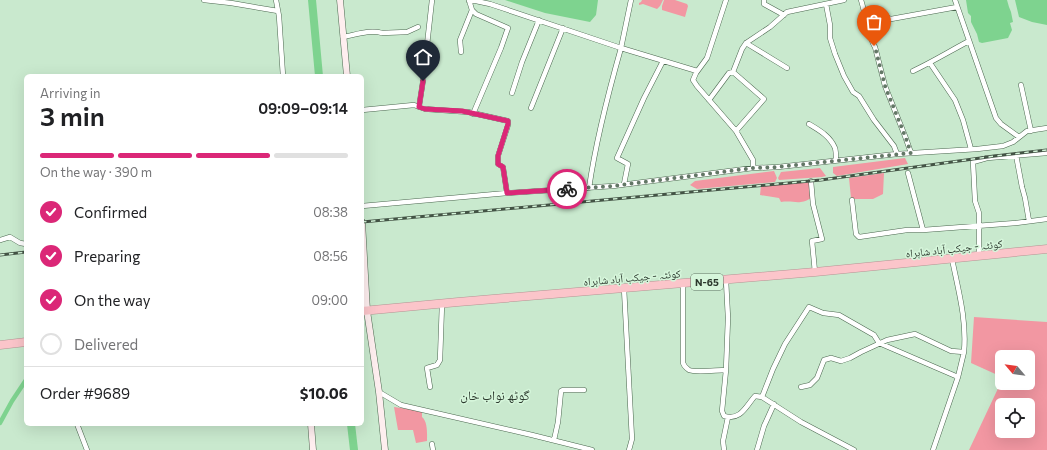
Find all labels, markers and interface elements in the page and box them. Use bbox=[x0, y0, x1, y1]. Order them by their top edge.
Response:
pin bbox=[857, 5, 891, 46]
icon: bag bbox=[863, 11, 885, 33]
pin bbox=[406, 40, 440, 81]
icon: home bbox=[412, 46, 434, 68]
text: Arriving in bbox=[40, 85, 100, 101]
text: 09:09–09:14 bbox=[258, 99, 348, 117]
text: 3 min bbox=[40, 100, 105, 131]
text: On the way · 390 m bbox=[40, 164, 152, 180]
courier bbox=[547, 169, 587, 209]
icon: bike bbox=[556, 178, 578, 200]
icon: check bbox=[40, 201, 62, 223]
text: Confirmed bbox=[74, 203, 147, 221]
text: 08:38 bbox=[313, 204, 348, 220]
street label: کوئٹہ - جیکب آباد شاہراہ bbox=[905, 236, 1004, 261]
icon: check bbox=[40, 245, 62, 267]
text: Preparing bbox=[74, 247, 140, 265]
text: 08:56 bbox=[313, 248, 348, 264]
street label: کوئٹہ - جیکب آباد شاہراہ bbox=[583, 266, 682, 289]
road number: N-65 bbox=[691, 274, 723, 290]
icon: check bbox=[40, 289, 62, 311]
text: On the way bbox=[74, 291, 151, 309]
text: 09:00 bbox=[312, 292, 348, 308]
text: Delivered bbox=[74, 335, 138, 353]
north arrow bbox=[995, 350, 1035, 390]
map controls bbox=[995, 350, 1035, 438]
text: Order #9689 bbox=[40, 384, 130, 402]
text: $10.06 bbox=[300, 384, 348, 402]
district label: گوٹھ نواب خان bbox=[460, 387, 530, 404]
button: locate bbox=[995, 398, 1035, 438]

